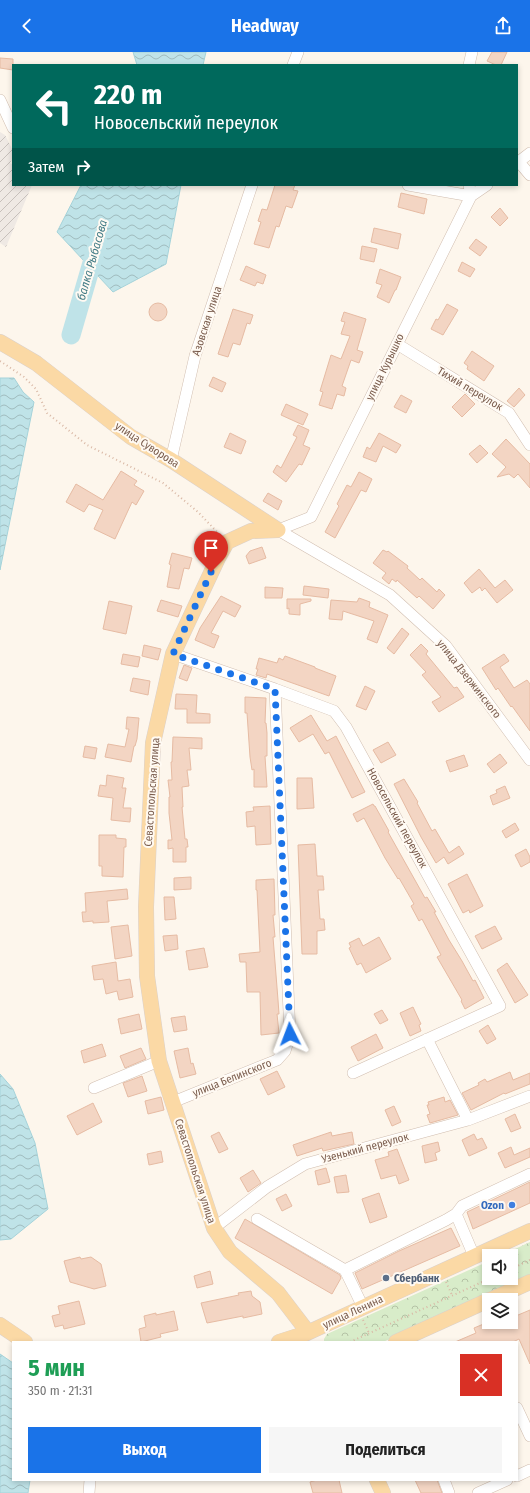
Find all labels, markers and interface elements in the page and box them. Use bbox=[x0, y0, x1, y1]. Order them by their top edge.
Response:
icon: back bbox=[16, 15, 38, 37]
text: Headway bbox=[231, 15, 299, 37]
icon: share bbox=[492, 15, 514, 37]
text: 220 m bbox=[94, 78, 162, 111]
icon: left bbox=[28, 80, 80, 132]
text: Новосельский переулок bbox=[94, 112, 278, 134]
icon: right bbox=[72, 156, 94, 178]
text: Затем bbox=[28, 158, 64, 176]
water label: балка Рыбасова bbox=[74, 218, 110, 302]
street label: Азовская улица bbox=[190, 284, 224, 358]
street label: улица Курышко bbox=[363, 331, 407, 403]
street label: Тихий переулок bbox=[435, 364, 506, 414]
street label: улица Суворова bbox=[113, 419, 181, 471]
pin bbox=[194, 531, 228, 572]
icon: arrive bbox=[200, 537, 222, 559]
street label: улица Дзержинского bbox=[434, 637, 504, 721]
street label: Севастопольская улица bbox=[142, 737, 162, 847]
street label: Новосельский переулок bbox=[364, 766, 430, 871]
position arrow bbox=[269, 1013, 311, 1055]
street label: улица Белинского bbox=[191, 1056, 274, 1100]
street label: Севастопольская улица bbox=[172, 1117, 218, 1225]
street label: Узенький переулок bbox=[319, 1130, 411, 1166]
place label: Ozon bbox=[481, 1199, 504, 1212]
marker: Ozon bbox=[507, 1200, 517, 1210]
map controls bbox=[482, 1249, 518, 1329]
button: sound bbox=[482, 1249, 518, 1285]
place label: Сбербанк bbox=[394, 1272, 440, 1285]
marker: Сбербанк bbox=[381, 1273, 391, 1283]
street label: улица Ленина bbox=[321, 1292, 385, 1332]
button: layers bbox=[482, 1293, 518, 1329]
text: 5 мин bbox=[28, 1354, 85, 1382]
button: close bbox=[460, 1354, 502, 1396]
text: 350 m · 21:31 bbox=[28, 1383, 93, 1398]
button: Выход bbox=[28, 1427, 261, 1473]
button: Поделиться bbox=[269, 1427, 502, 1473]

